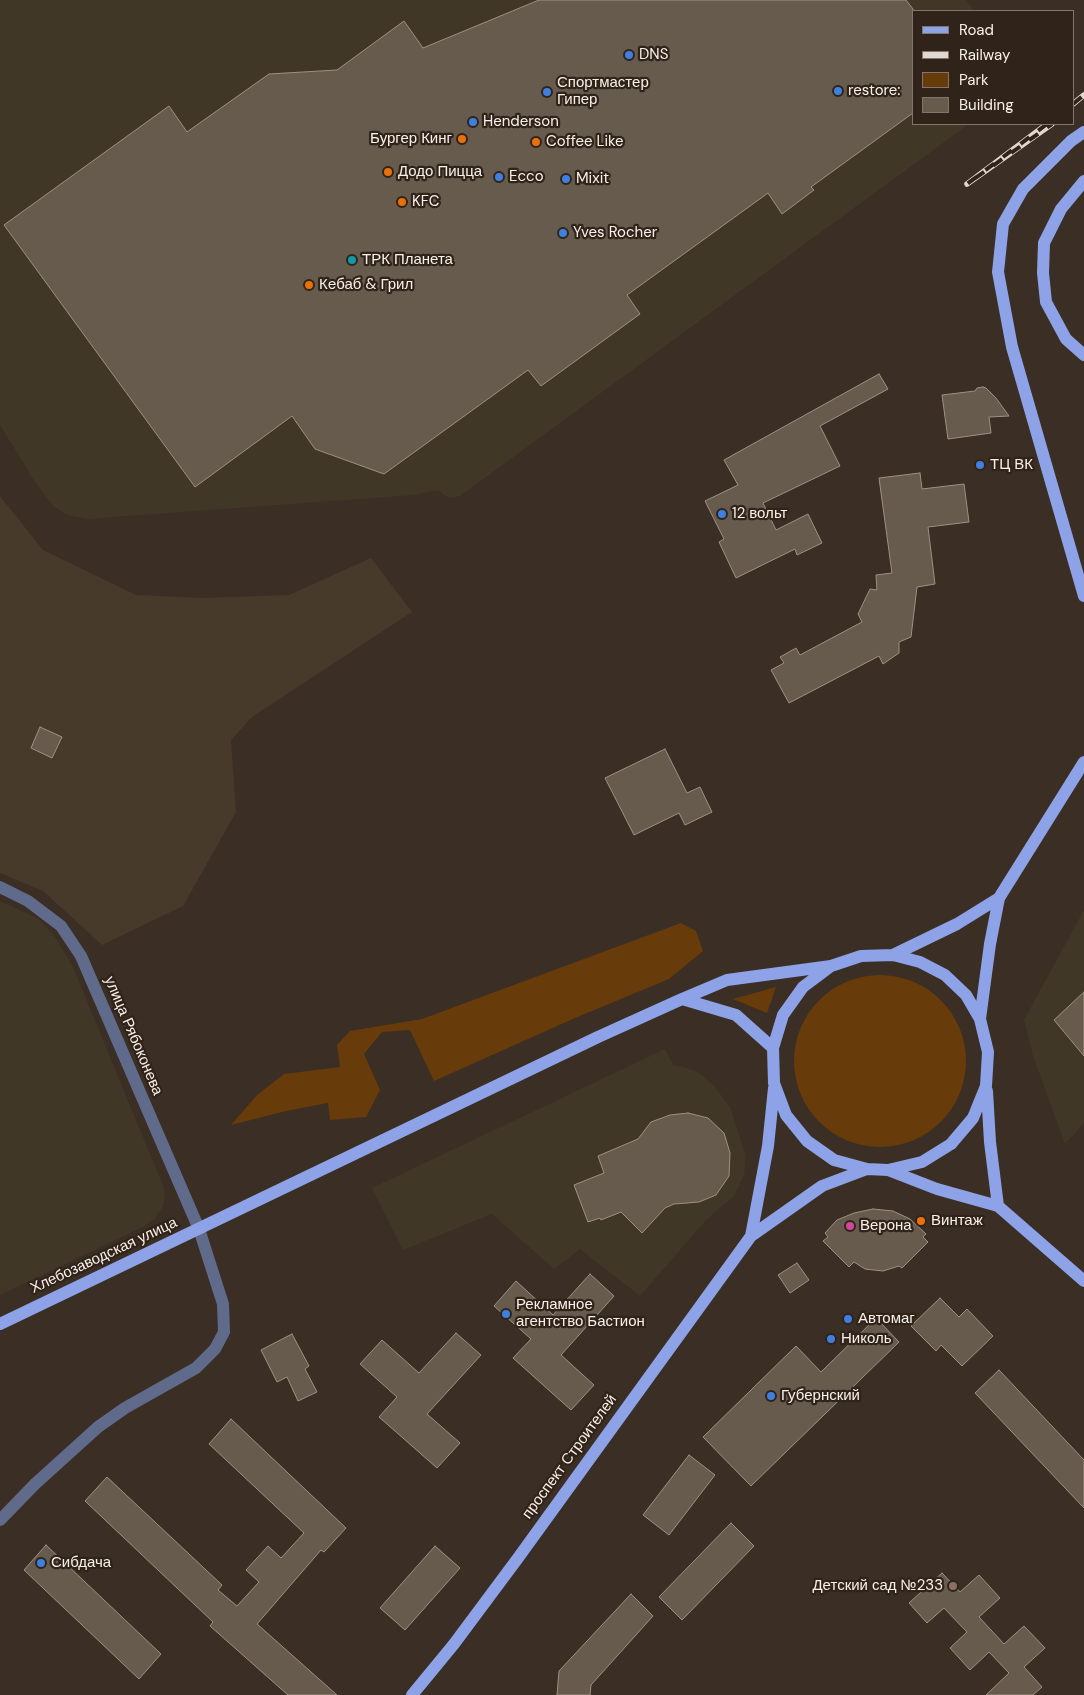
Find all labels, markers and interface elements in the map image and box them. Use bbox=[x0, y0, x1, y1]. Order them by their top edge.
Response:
legend bbox=[912, 10, 1074, 125]
text: Road bbox=[959, 20, 994, 40]
text: Railway bbox=[959, 45, 1010, 65]
place label: DNS bbox=[639, 46, 668, 64]
marker: DNS bbox=[623, 49, 635, 61]
text: Park bbox=[959, 70, 989, 90]
place label: Спортмастер Гипер bbox=[557, 74, 649, 109]
place label: restore: bbox=[848, 82, 900, 100]
marker: restore: bbox=[832, 85, 844, 97]
marker: Спортмастер Гипер bbox=[541, 86, 553, 98]
text: Building bbox=[959, 95, 1014, 115]
place label: Henderson bbox=[483, 113, 559, 131]
marker: Henderson bbox=[467, 116, 479, 128]
place label: Бургер Кинг bbox=[370, 130, 452, 148]
marker: Бургер Кинг bbox=[456, 133, 468, 145]
place label: Coffee Like bbox=[546, 133, 624, 151]
marker: Coffee Like bbox=[530, 136, 542, 148]
place label: Додо Пицца bbox=[398, 163, 482, 181]
marker: Додо Пицца bbox=[382, 166, 394, 178]
place label: Ecco bbox=[509, 168, 544, 186]
place label: Mixit bbox=[576, 170, 609, 188]
marker: Ecco bbox=[493, 171, 505, 183]
marker: Mixit bbox=[560, 173, 572, 185]
place label: KFC bbox=[412, 193, 440, 211]
marker: KFC bbox=[396, 196, 408, 208]
place label: Yves Rocher bbox=[573, 224, 657, 242]
marker: Yves Rocher bbox=[557, 227, 569, 239]
place label: ТРК Планета bbox=[362, 251, 453, 269]
marker: ТРК Планета bbox=[346, 254, 358, 266]
place label: Кeбаб & Грил bbox=[319, 276, 413, 294]
marker: Кeбаб & Грил bbox=[303, 279, 315, 291]
place label: ТЦ ВК bbox=[990, 456, 1033, 474]
marker: ТЦ ВК bbox=[974, 459, 986, 471]
place label: 12 вольт bbox=[732, 505, 787, 523]
marker: 12 вольт bbox=[716, 508, 728, 520]
street label: улица Рябоконева bbox=[100, 974, 166, 1098]
place label: Винтаж bbox=[931, 1212, 983, 1230]
street label: Хлебозаводская улица bbox=[28, 1214, 180, 1298]
marker: Винтаж bbox=[915, 1215, 927, 1227]
place label: Верона bbox=[860, 1217, 912, 1235]
marker: Верона bbox=[844, 1220, 856, 1232]
place label: Рекламное агентство Бастион bbox=[516, 1296, 645, 1331]
marker: Рекламное агентство Бастион bbox=[500, 1308, 512, 1320]
place label: Автомаг bbox=[858, 1310, 915, 1328]
marker: Автомаг bbox=[842, 1313, 854, 1325]
place label: Николь bbox=[841, 1330, 892, 1348]
marker: Николь bbox=[825, 1333, 837, 1345]
place label: Губернский bbox=[781, 1387, 860, 1405]
marker: Губернский bbox=[765, 1390, 777, 1402]
street label: проспект Строителей bbox=[519, 1391, 621, 1523]
place label: Сибдача bbox=[51, 1554, 111, 1572]
marker: Сибдача bbox=[35, 1557, 47, 1569]
place label: Детский сад №233 bbox=[812, 1577, 943, 1595]
marker: Детский сад №233 bbox=[947, 1580, 959, 1592]

